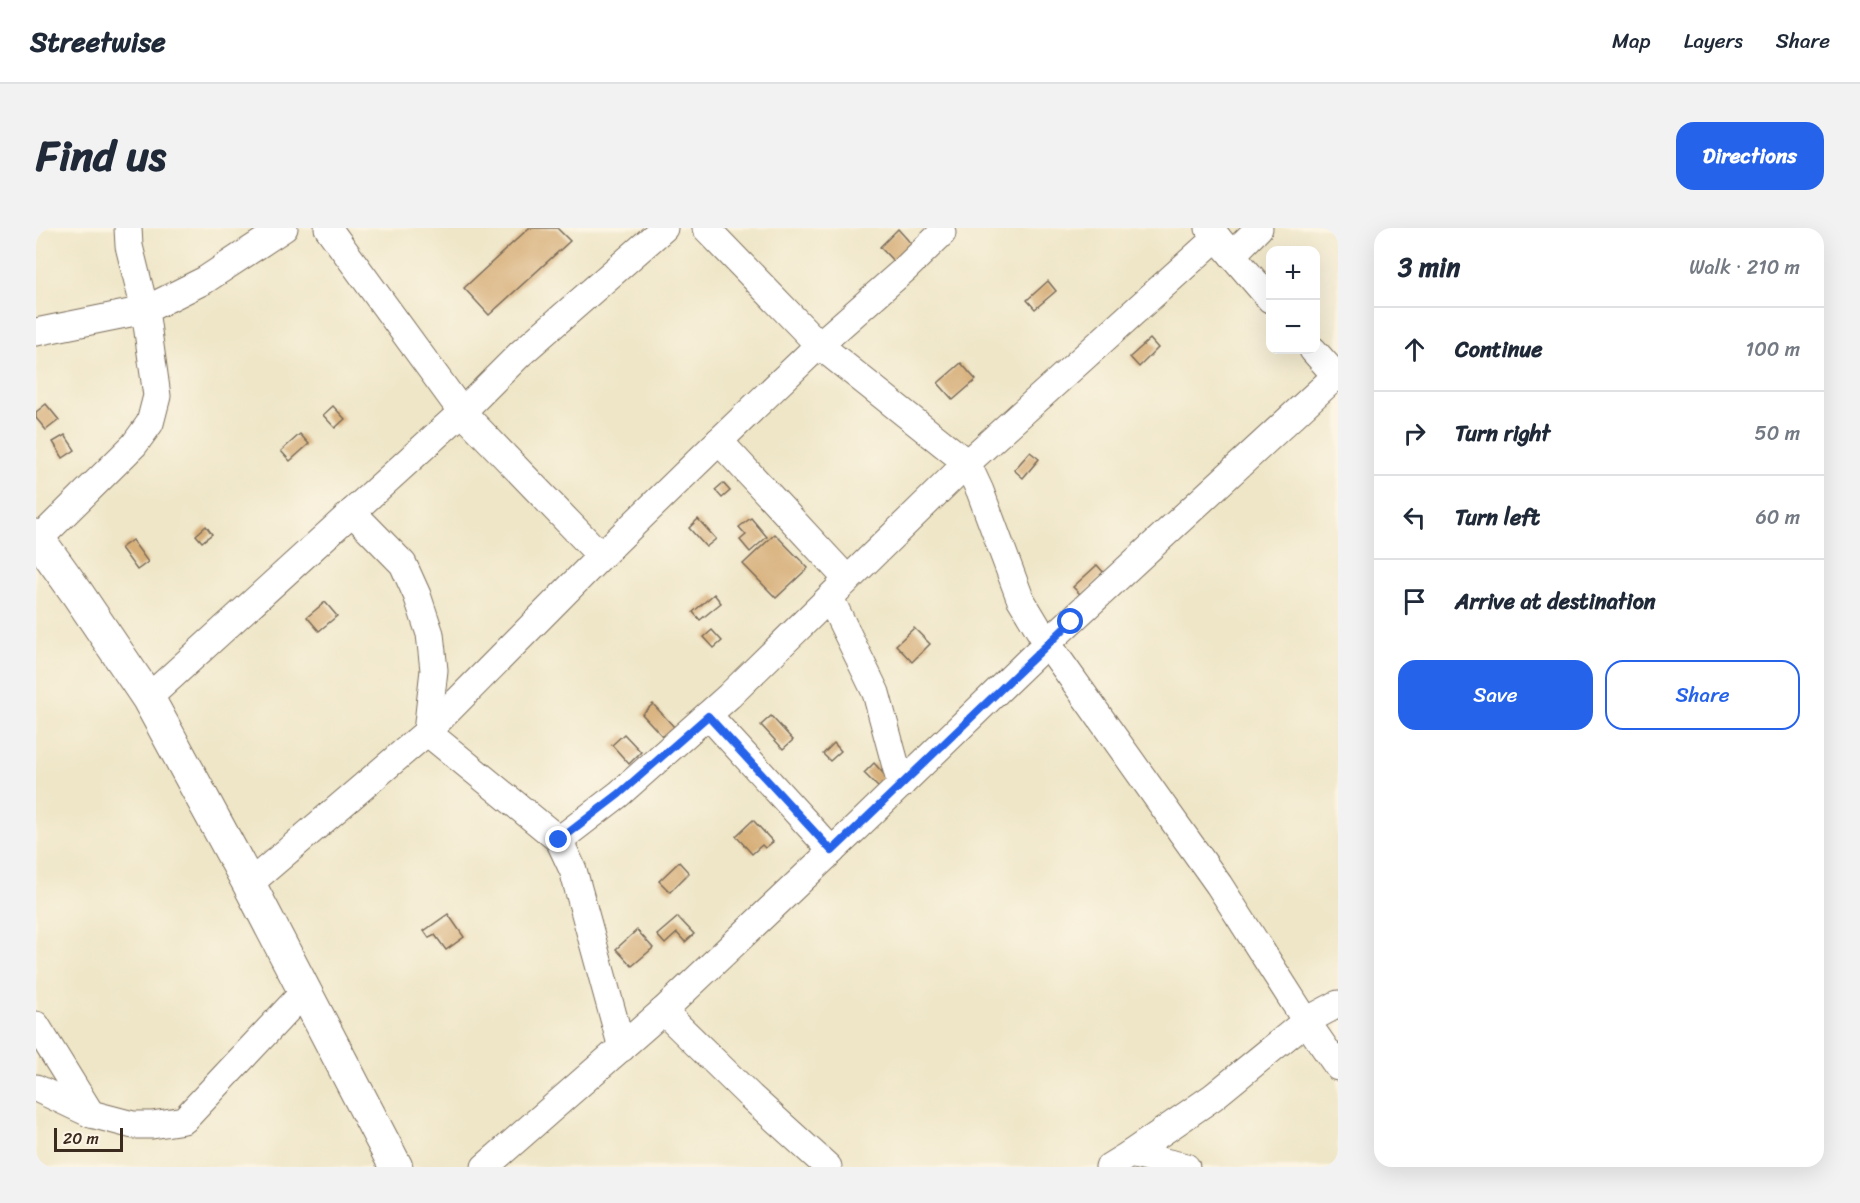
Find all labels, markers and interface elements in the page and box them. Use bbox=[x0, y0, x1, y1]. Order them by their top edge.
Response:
text: Streetwise bbox=[30, 17, 166, 66]
text: Map bbox=[1612, 22, 1651, 60]
text: Layers bbox=[1684, 22, 1743, 60]
text: Share bbox=[1776, 22, 1830, 60]
text: Find us bbox=[36, 119, 166, 193]
button: Directions bbox=[1676, 122, 1824, 190]
text: 3 min bbox=[1398, 244, 1460, 290]
map controls bbox=[1266, 246, 1320, 354]
button: + bbox=[1266, 246, 1320, 300]
text: Walk · 210 m bbox=[1689, 250, 1800, 285]
button: − bbox=[1266, 300, 1320, 354]
text: Continue bbox=[1455, 330, 1543, 369]
text: 100 m bbox=[1746, 332, 1800, 367]
icon: ahead bbox=[1398, 333, 1431, 366]
text: Turn right bbox=[1455, 414, 1550, 453]
text: 50 m bbox=[1755, 416, 1800, 451]
icon: right bbox=[1398, 417, 1431, 450]
text: Turn left bbox=[1455, 498, 1540, 537]
text: 60 m bbox=[1755, 500, 1800, 535]
icon: left bbox=[1398, 501, 1431, 534]
text: Arrive at destination bbox=[1455, 582, 1656, 621]
icon: arrive bbox=[1398, 585, 1431, 618]
route start bbox=[1057, 608, 1083, 634]
button: Save bbox=[1398, 660, 1593, 730]
button: Share bbox=[1605, 660, 1800, 730]
route end bbox=[545, 826, 571, 852]
text: 20 m bbox=[63, 1124, 99, 1153]
scale bar bbox=[54, 1125, 123, 1152]

